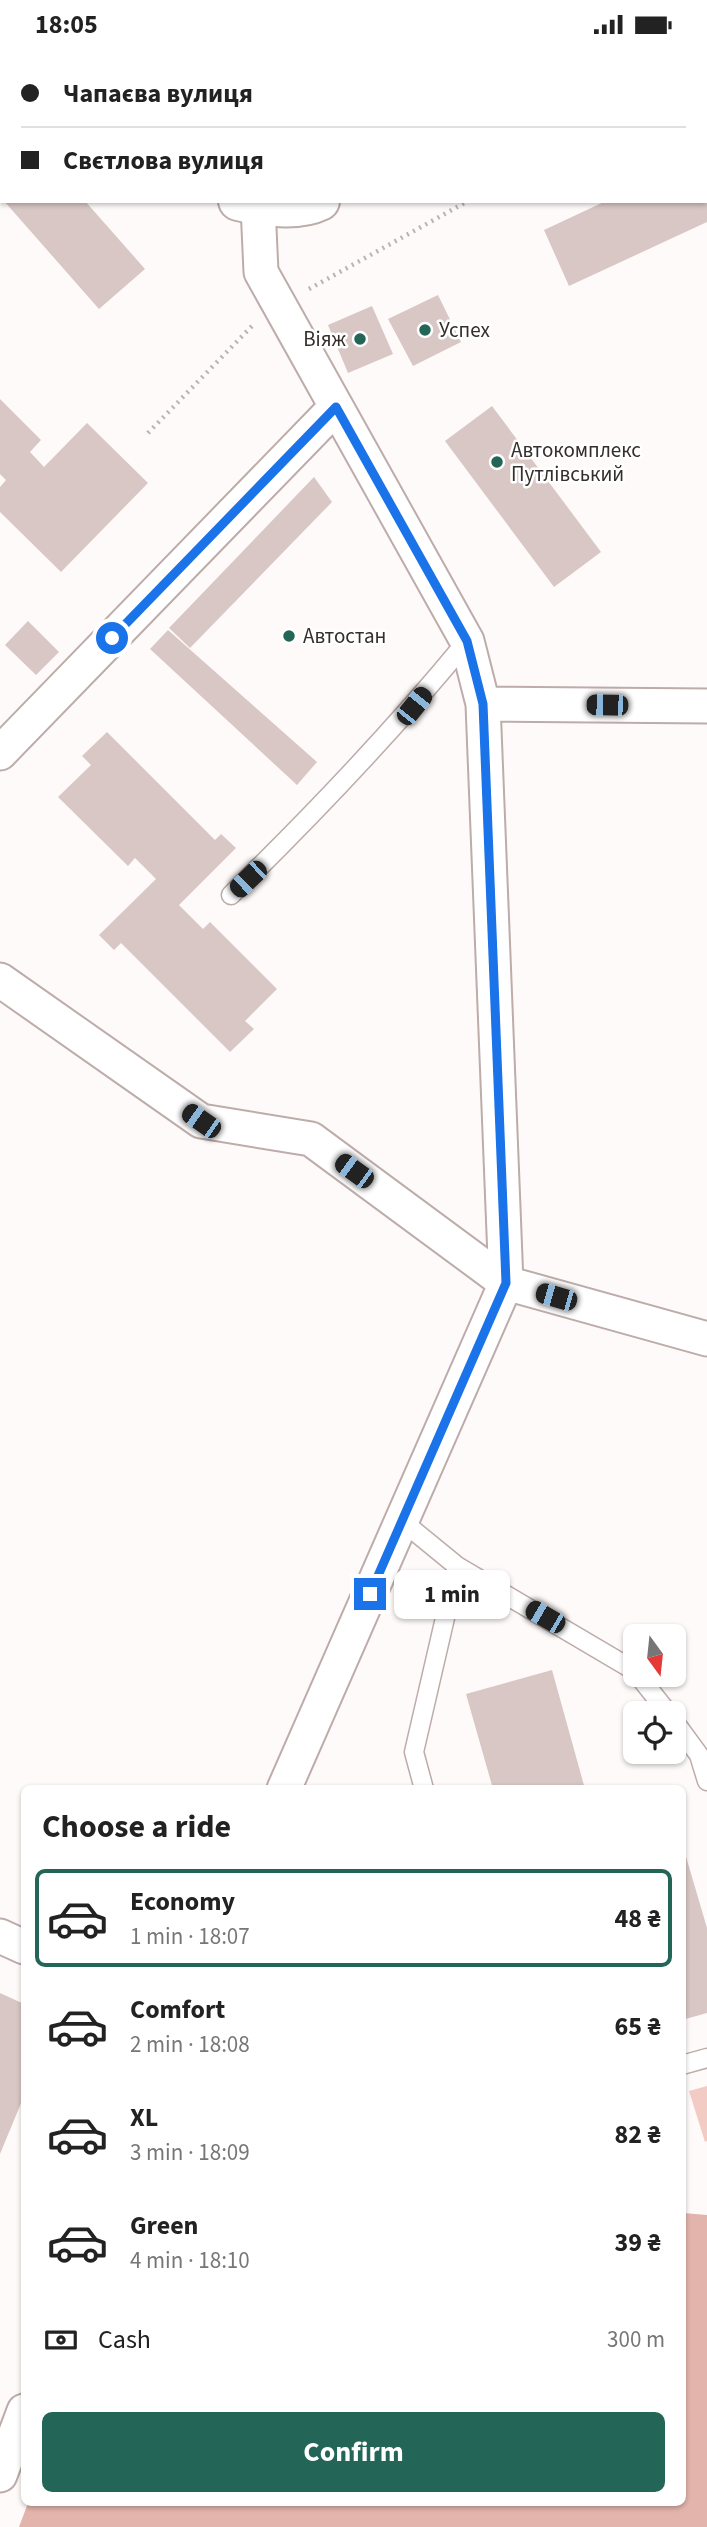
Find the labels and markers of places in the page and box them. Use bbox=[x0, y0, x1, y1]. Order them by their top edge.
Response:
place label: Успех bbox=[439, 315, 490, 345]
marker: Успех bbox=[417, 322, 433, 338]
place label: Віяж bbox=[303, 324, 347, 354]
marker: Віяж bbox=[352, 331, 368, 347]
place label: Автокомплекс Путлівський bbox=[511, 435, 641, 489]
marker: Автокомплекс Путлівський bbox=[489, 454, 505, 470]
place label: Автостан bbox=[303, 621, 386, 651]
marker: Автостан bbox=[281, 628, 297, 644]

